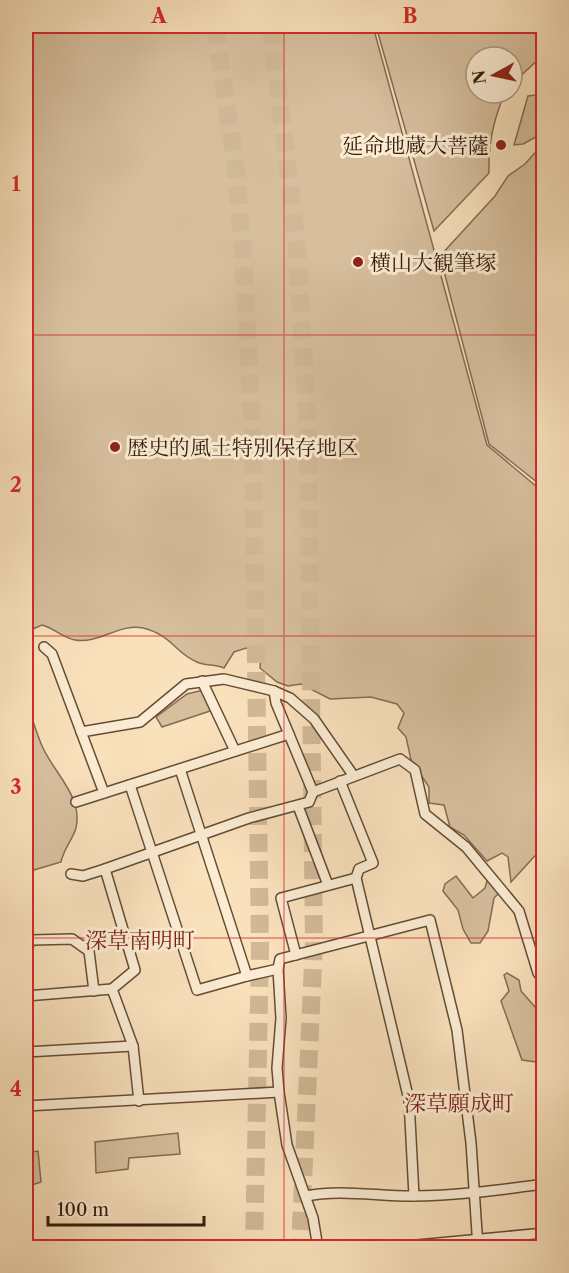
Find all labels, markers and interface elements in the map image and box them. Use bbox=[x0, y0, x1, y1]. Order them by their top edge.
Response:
text: A bbox=[150, 4, 167, 28]
text: B bbox=[403, 4, 418, 28]
north arrow bbox=[464, 45, 524, 105]
text: N bbox=[468, 69, 490, 85]
place label: 延命地蔵大菩薩 bbox=[342, 133, 489, 158]
marker: 延命地蔵大菩薩 bbox=[494, 138, 508, 152]
text: 1 bbox=[12, 172, 21, 196]
place label: 横山大観筆塚 bbox=[370, 250, 496, 275]
marker: 横山大観筆塚 bbox=[351, 255, 365, 269]
place label: 歴史的風土特別保存地区 bbox=[127, 435, 358, 460]
marker: 歴史的風土特別保存地区 bbox=[108, 440, 122, 454]
text: 2 bbox=[10, 473, 22, 497]
text: 3 bbox=[10, 775, 22, 799]
district label: 深草南明町 bbox=[85, 927, 195, 954]
text: 4 bbox=[10, 1077, 22, 1101]
district label: 深草願成町 bbox=[404, 1090, 514, 1117]
scale bar bbox=[48, 1189, 204, 1227]
text: 100 m bbox=[57, 1199, 109, 1221]

